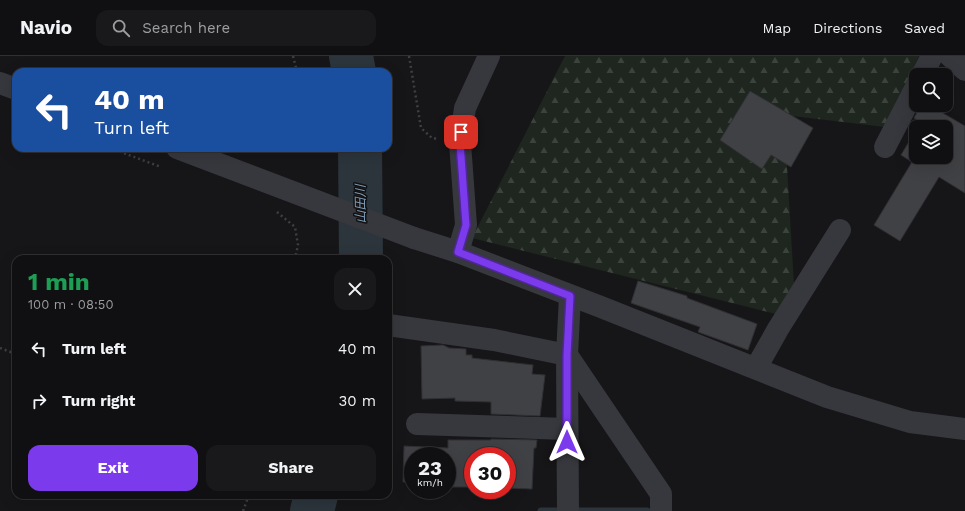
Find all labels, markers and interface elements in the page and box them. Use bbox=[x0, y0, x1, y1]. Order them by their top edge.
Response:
search box bbox=[96, 10, 376, 46]
text: Navio bbox=[20, 16, 72, 39]
icon: search bbox=[110, 17, 132, 39]
text: Search here bbox=[142, 19, 230, 37]
text: Map bbox=[763, 20, 791, 36]
text: Directions bbox=[813, 20, 882, 36]
text: Saved bbox=[904, 20, 945, 36]
map controls bbox=[909, 68, 953, 164]
button: search bbox=[909, 68, 953, 112]
text: 40 m bbox=[94, 83, 164, 116]
icon: left bbox=[28, 84, 80, 136]
pin bbox=[444, 115, 478, 149]
text: Turn left bbox=[94, 117, 169, 138]
button: layers bbox=[909, 120, 953, 164]
icon: arrive bbox=[450, 121, 472, 143]
water label: 山田川 bbox=[353, 182, 368, 224]
text: 1 min bbox=[28, 268, 90, 296]
button: close bbox=[334, 268, 376, 310]
text: 100 m · 08:50 bbox=[28, 297, 113, 312]
icon: left bbox=[28, 338, 50, 360]
text: Turn left bbox=[62, 340, 126, 358]
text: 40 m bbox=[338, 340, 376, 358]
icon: right bbox=[28, 390, 50, 412]
text: Turn right bbox=[62, 392, 135, 410]
text: 30 m bbox=[339, 392, 376, 410]
position arrow bbox=[546, 421, 588, 463]
button: Exit bbox=[28, 445, 198, 491]
button: Share bbox=[206, 445, 376, 491]
speed limit sign: 30 bbox=[464, 447, 516, 499]
text: 23 bbox=[418, 456, 442, 480]
text: km/h bbox=[417, 477, 443, 488]

